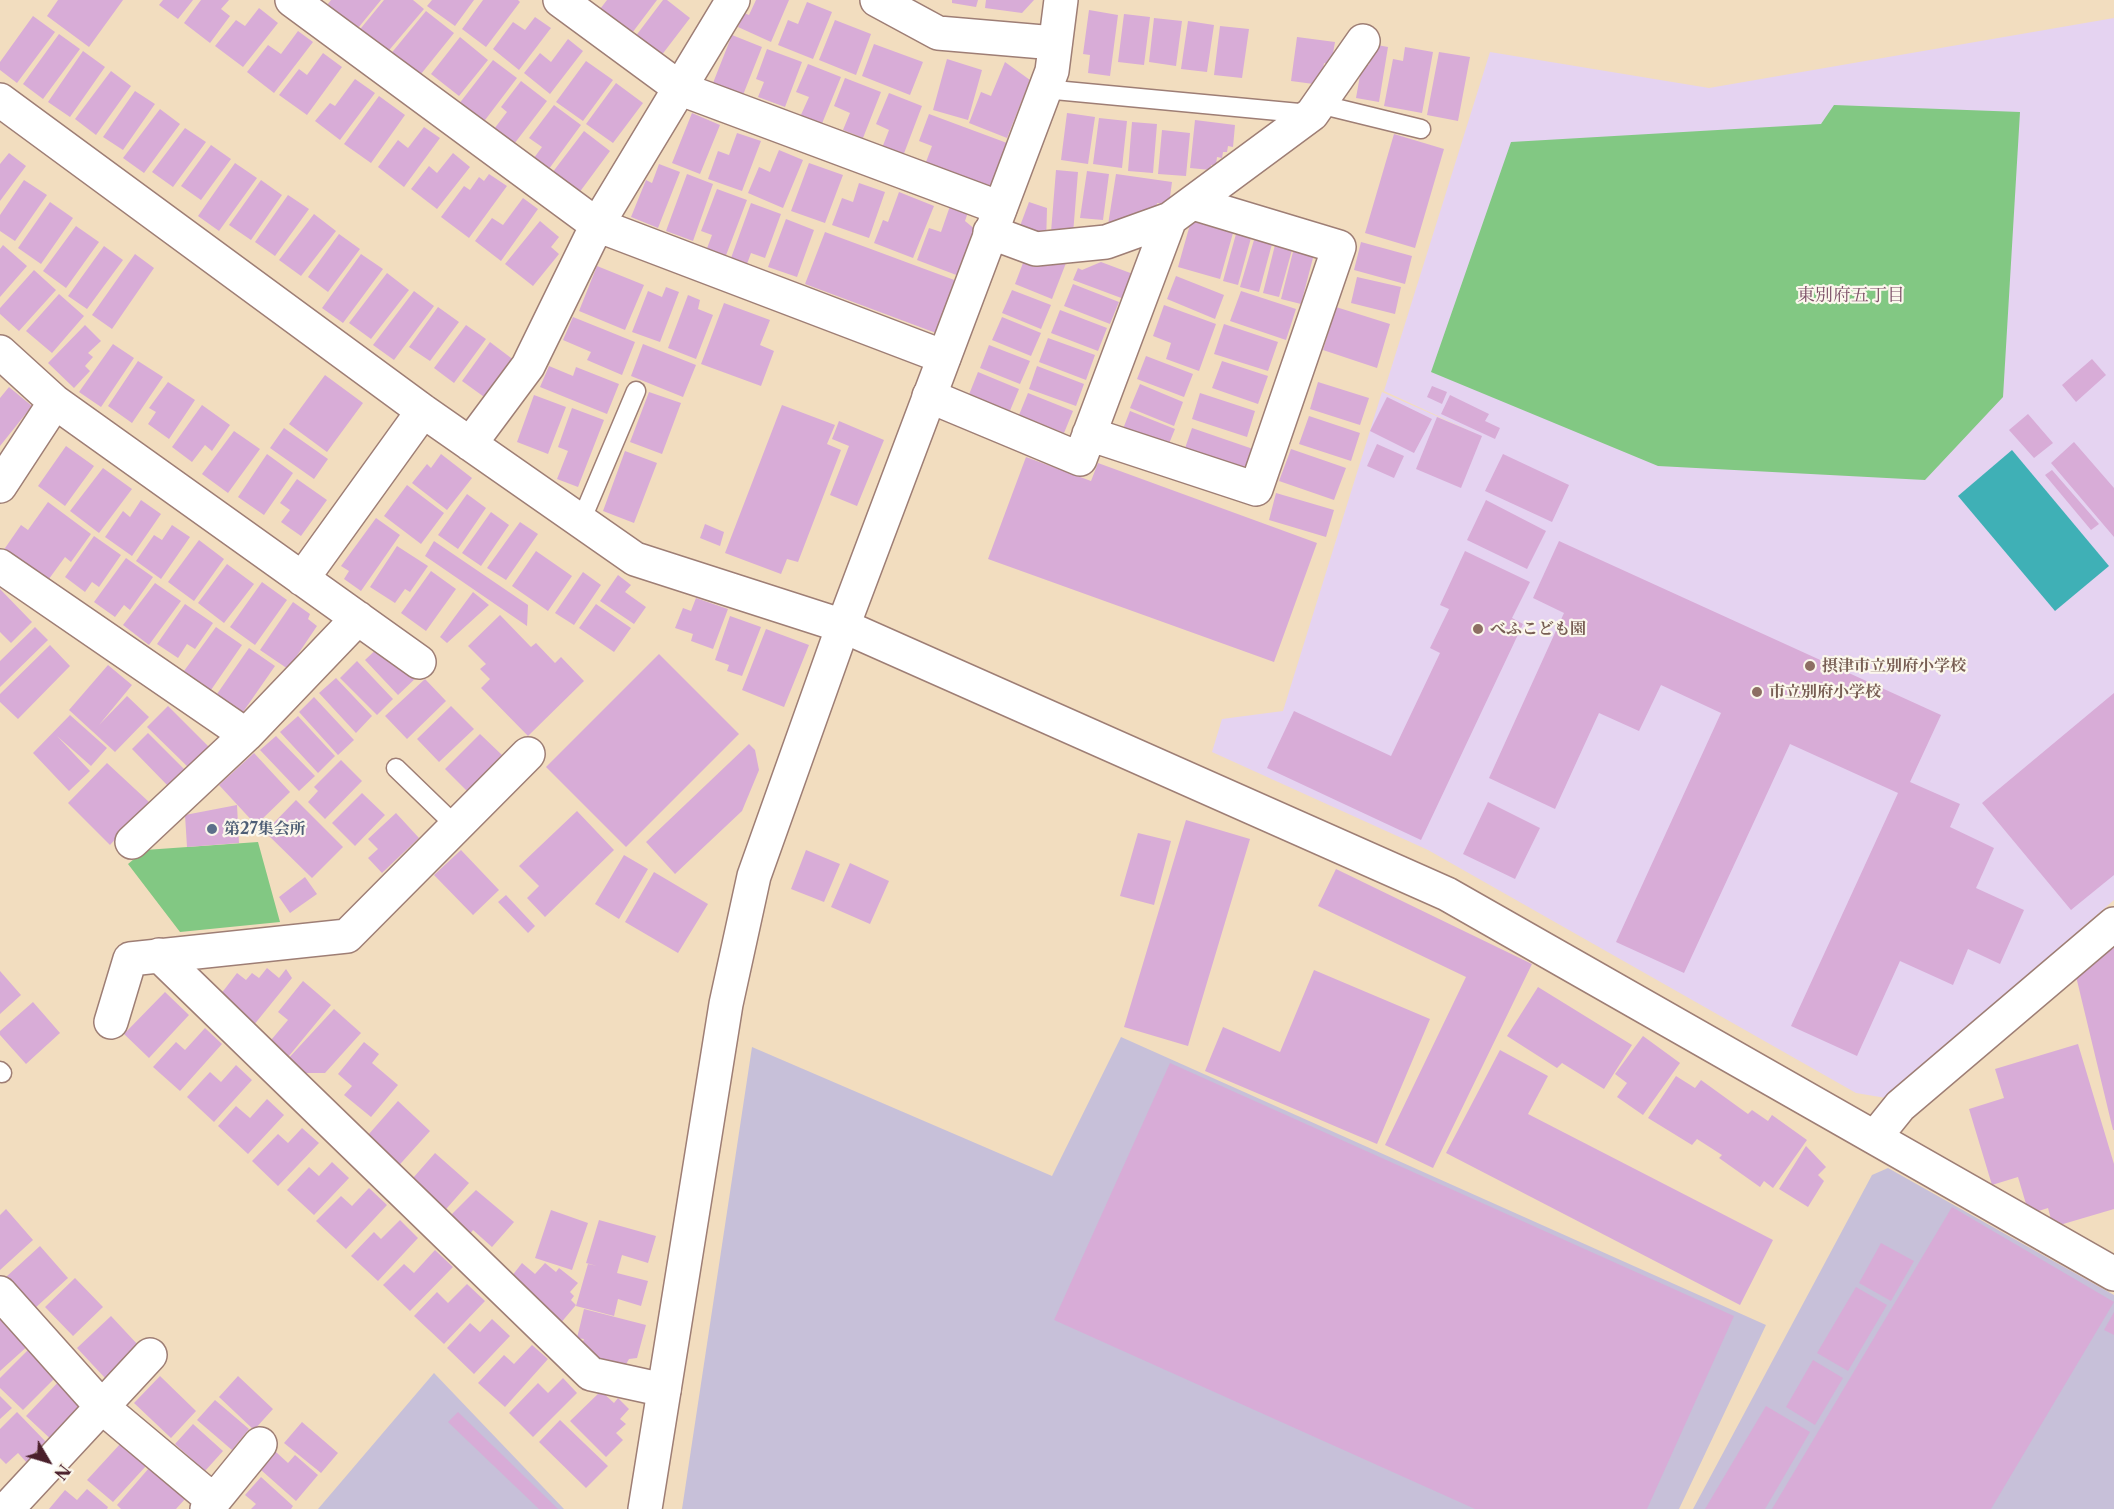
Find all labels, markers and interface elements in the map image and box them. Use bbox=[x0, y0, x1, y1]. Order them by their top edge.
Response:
district label: 東別府五丁目 bbox=[1797, 285, 1905, 307]
place label: べふこども園 bbox=[1490, 619, 1586, 639]
marker: べふこども園 bbox=[1471, 622, 1485, 636]
place label: 摂津市立別府小学校 bbox=[1822, 656, 1966, 676]
marker: 摂津市立別府小学校 bbox=[1803, 659, 1817, 673]
place label: 市立別府小学校 bbox=[1769, 682, 1881, 702]
marker: 市立別府小学校 bbox=[1750, 685, 1764, 699]
place label: 第27集会所 bbox=[224, 819, 306, 839]
marker: 第27集会所 bbox=[205, 822, 219, 836]
north arrow bbox=[18, 1431, 78, 1491]
text: N bbox=[50, 1460, 74, 1484]

